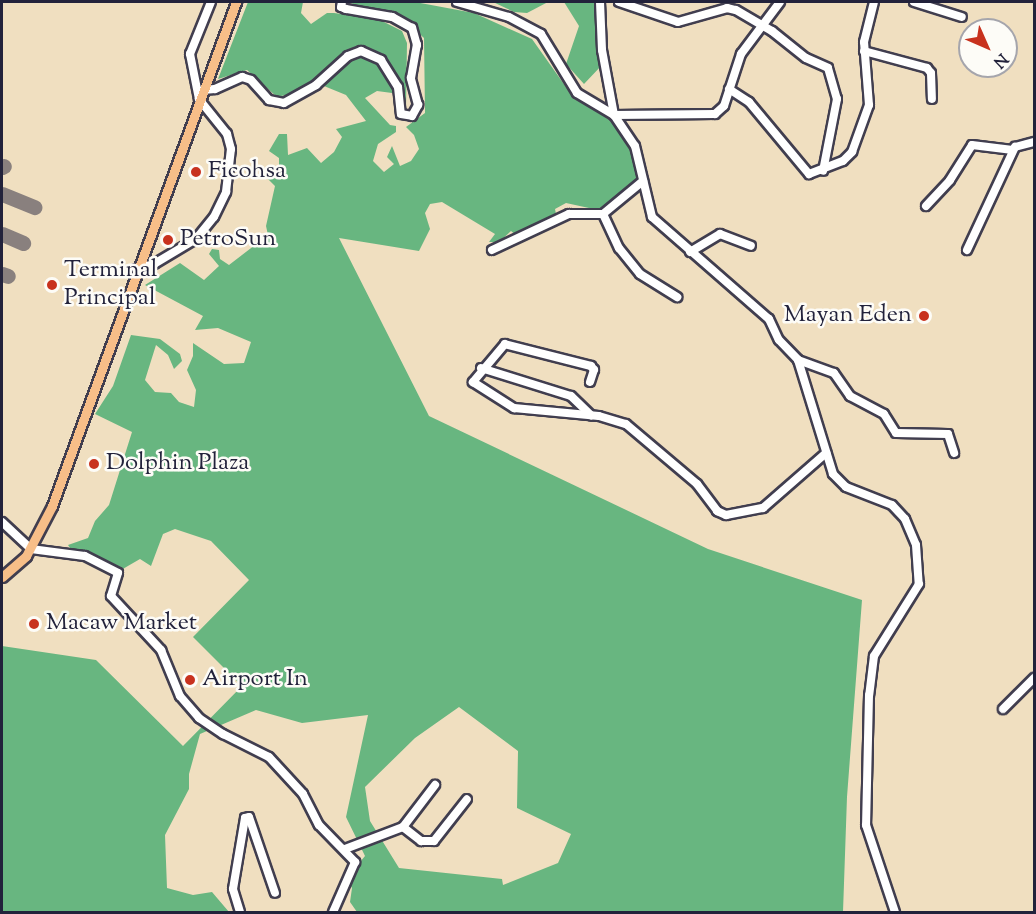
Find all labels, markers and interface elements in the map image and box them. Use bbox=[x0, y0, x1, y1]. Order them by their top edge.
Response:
north arrow bbox=[958, 18, 1018, 78]
text: N bbox=[987, 47, 1012, 72]
place label: Ficohsa bbox=[208, 158, 286, 186]
marker: Ficohsa bbox=[189, 165, 203, 179]
place label: PetroSun bbox=[180, 226, 276, 254]
marker: PetroSun bbox=[161, 233, 175, 247]
place label: Terminal Principal bbox=[64, 257, 158, 313]
marker: Terminal Principal bbox=[45, 278, 59, 292]
place label: Mayan Eden bbox=[784, 302, 912, 330]
marker: Mayan Eden bbox=[917, 309, 931, 323]
place label: Dolphin Plaza bbox=[106, 450, 249, 478]
marker: Dolphin Plaza bbox=[87, 457, 101, 471]
place label: Macaw Market bbox=[46, 610, 197, 638]
marker: Macaw Market bbox=[27, 617, 41, 631]
place label: Airport In bbox=[202, 666, 308, 694]
marker: Airport In bbox=[183, 673, 197, 687]

